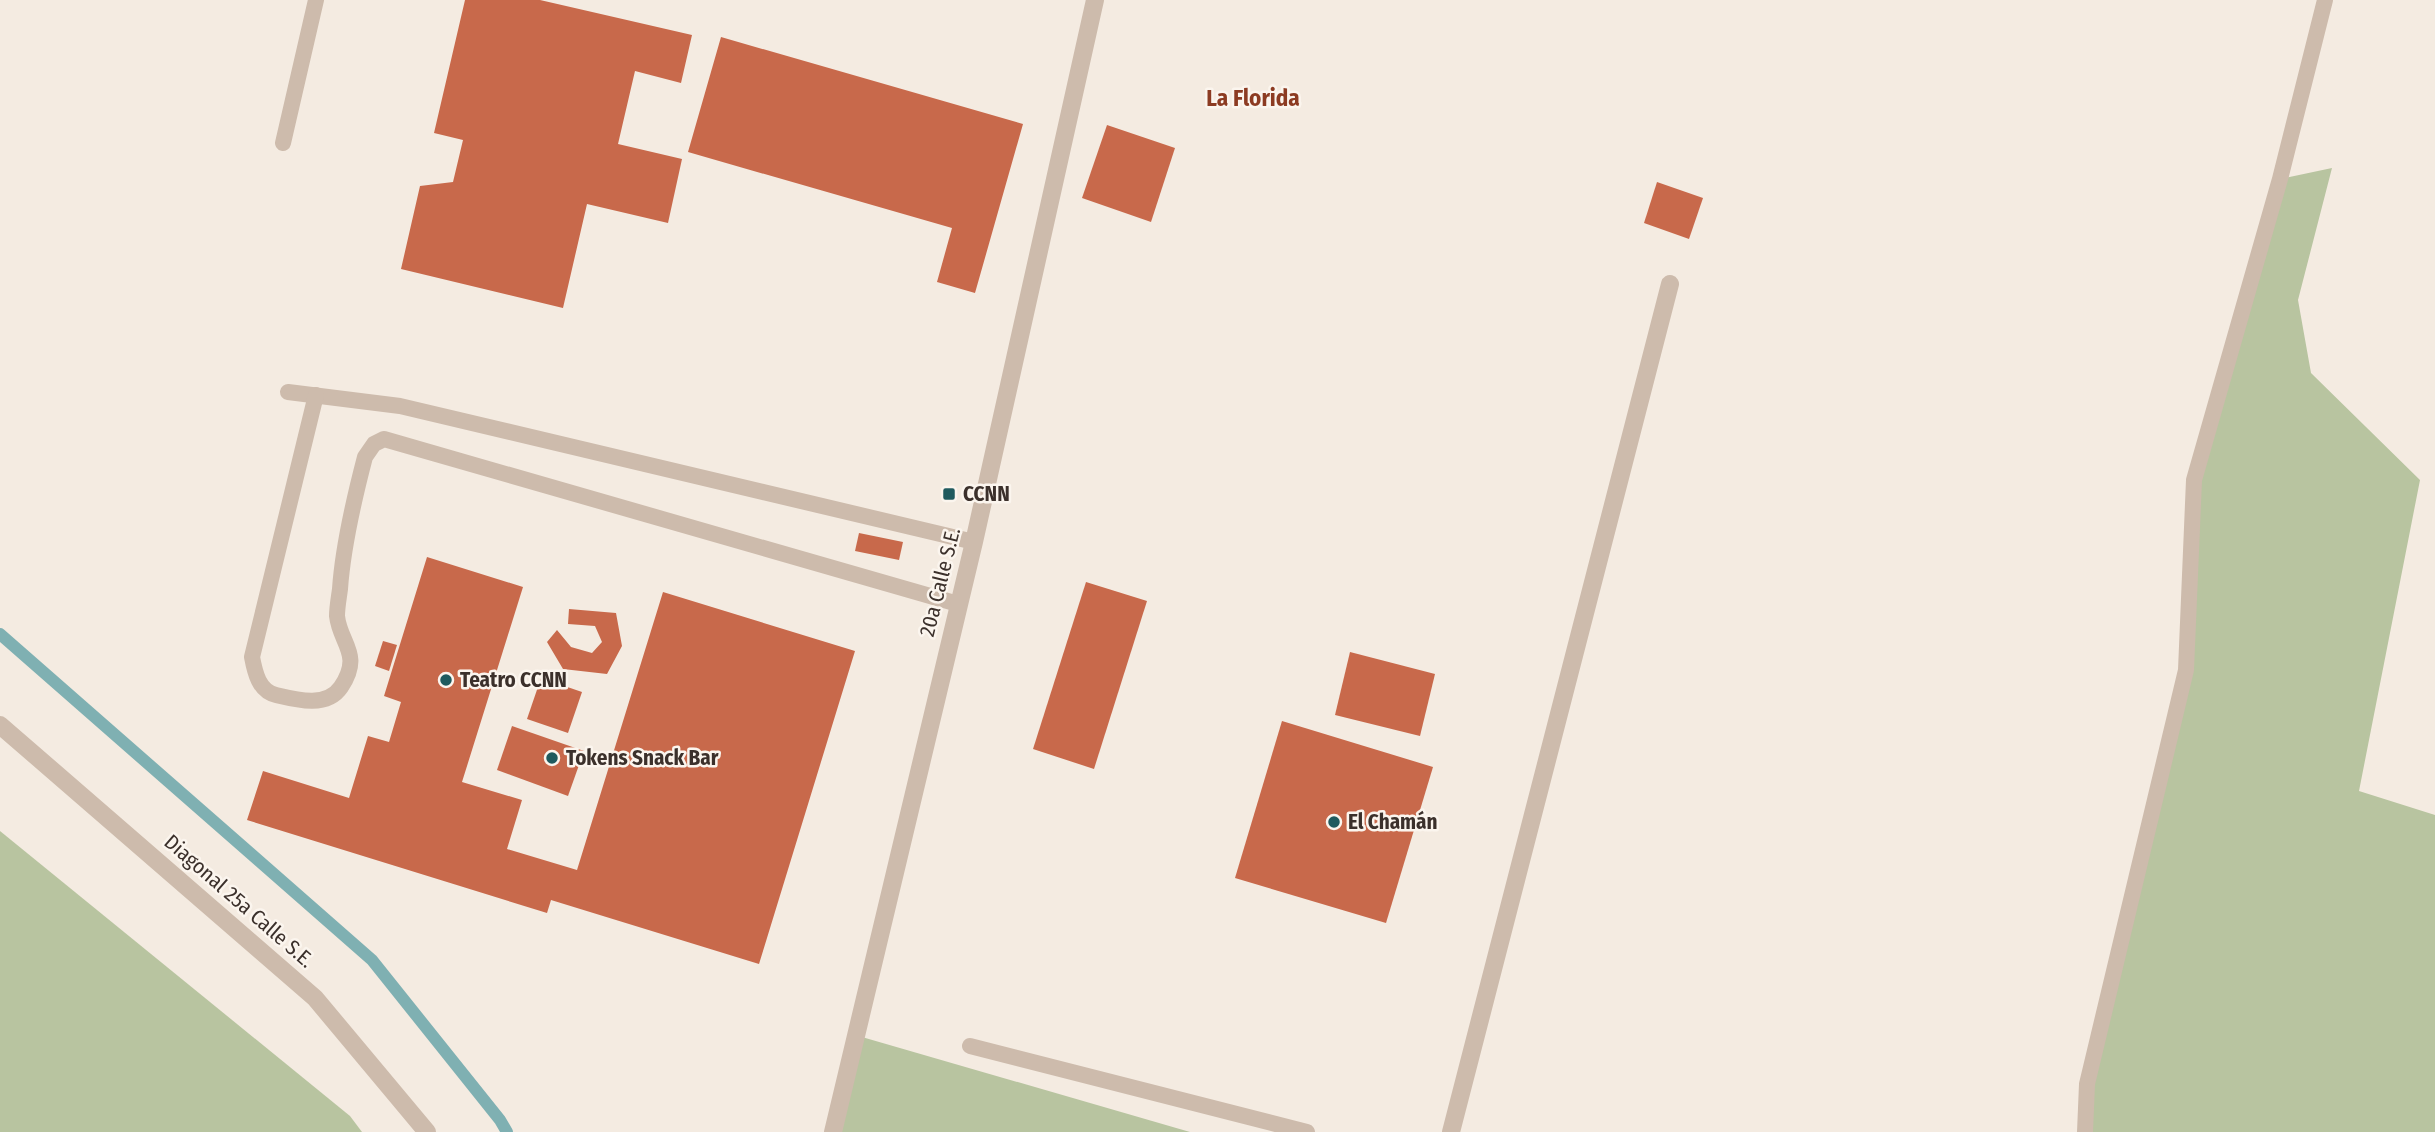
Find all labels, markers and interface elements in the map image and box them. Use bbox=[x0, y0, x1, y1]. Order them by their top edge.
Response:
district label: La Florida bbox=[1206, 84, 1300, 112]
place label: CCNN bbox=[963, 481, 1010, 507]
marker: CCNN bbox=[941, 486, 957, 502]
street label: 20a Calle S.E. bbox=[914, 525, 966, 639]
place label: Teatro CCNN bbox=[460, 667, 567, 693]
marker: Teatro CCNN bbox=[438, 672, 454, 688]
place label: Tokens Snack Bar bbox=[566, 745, 719, 771]
marker: Tokens Snack Bar bbox=[544, 750, 560, 766]
place label: El Chamán bbox=[1348, 809, 1438, 835]
marker: El Chamán bbox=[1326, 814, 1342, 830]
street label: Diagonal 25a Calle S.E. bbox=[159, 829, 319, 973]

